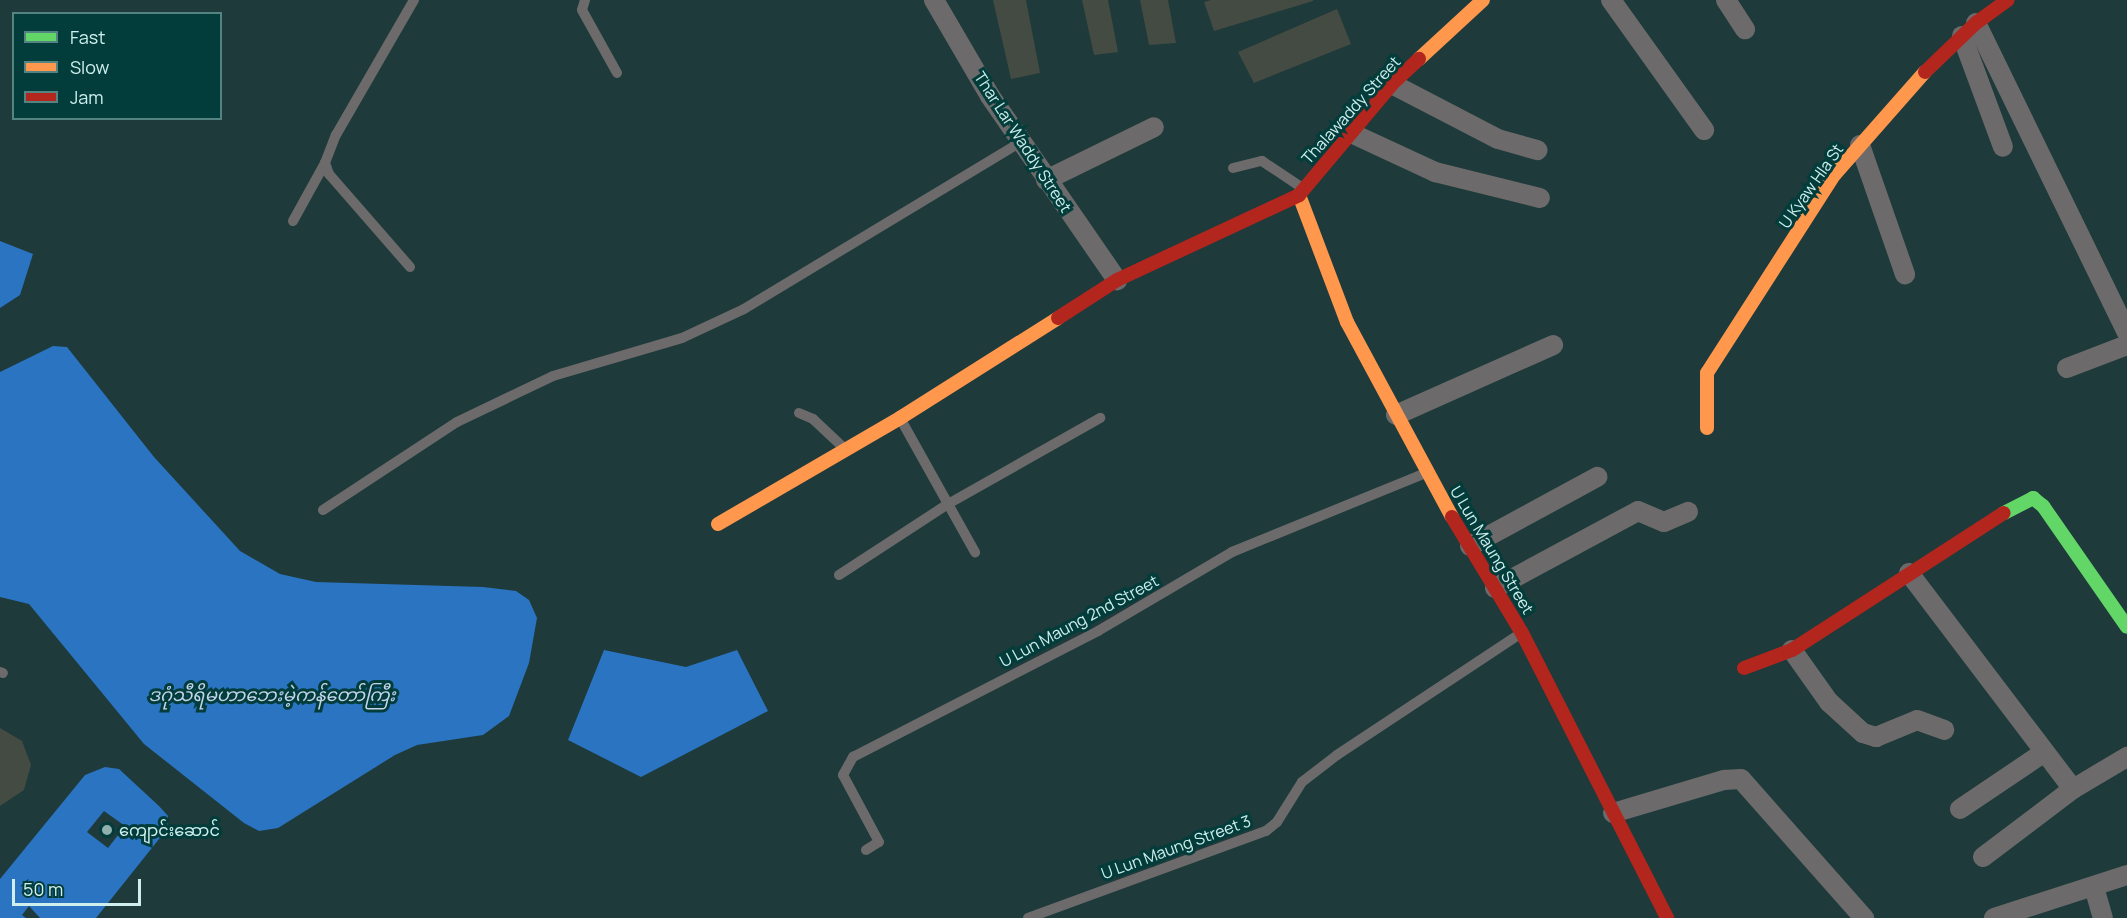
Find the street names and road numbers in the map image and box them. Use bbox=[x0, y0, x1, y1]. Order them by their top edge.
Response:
street label: Thalawaddy Street bbox=[1298, 52, 1404, 168]
street label: Thar Lar Waddy Street bbox=[970, 68, 1076, 216]
street label: U Kyaw Hla St bbox=[1775, 140, 1847, 232]
street label: U Lun Maung Street bbox=[1446, 483, 1538, 617]
street label: U Lun Maung 2nd Street bbox=[996, 571, 1162, 671]
street label: U Lun Maung Street 3 bbox=[1099, 811, 1253, 883]

